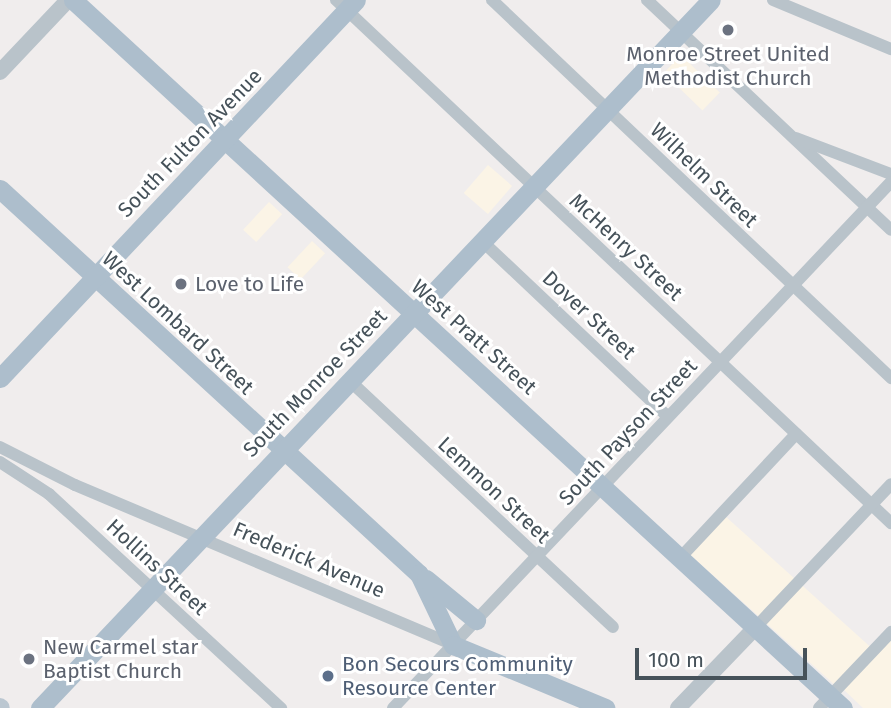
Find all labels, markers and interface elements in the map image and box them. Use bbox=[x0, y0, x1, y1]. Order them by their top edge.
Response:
marker: Monroe Street United Methodist Church bbox=[720, 22, 736, 38]
place label: Monroe Street United Methodist Church bbox=[626, 41, 830, 91]
street label: South Fulton Avenue bbox=[113, 64, 267, 222]
street label: Wilhelm Street bbox=[645, 117, 763, 233]
street label: McHenry Street bbox=[564, 188, 688, 306]
street label: West Lombard Street bbox=[97, 246, 259, 400]
street label: Dover Street bbox=[537, 266, 641, 364]
place label: Love to Life bbox=[195, 271, 304, 297]
street label: West Pratt Street bbox=[406, 274, 542, 400]
marker: Love to Life bbox=[173, 276, 189, 292]
street label: South Monroe Street bbox=[238, 304, 392, 462]
street label: South Payson Street bbox=[554, 354, 702, 510]
street label: Lemmon Street bbox=[433, 432, 555, 548]
street label: Hollins Street bbox=[101, 514, 213, 620]
street label: Frederick Avenue bbox=[229, 517, 389, 603]
place label: New Carmel star Baptist Church bbox=[43, 634, 198, 684]
scale bar bbox=[639, 634, 810, 678]
text: 100 m bbox=[648, 647, 704, 673]
marker: New Carmel star Baptist Church bbox=[21, 651, 37, 667]
place label: Bon Secours Community Resource Center bbox=[342, 651, 573, 701]
marker: Bon Secours Community Resource Center bbox=[320, 668, 336, 684]

